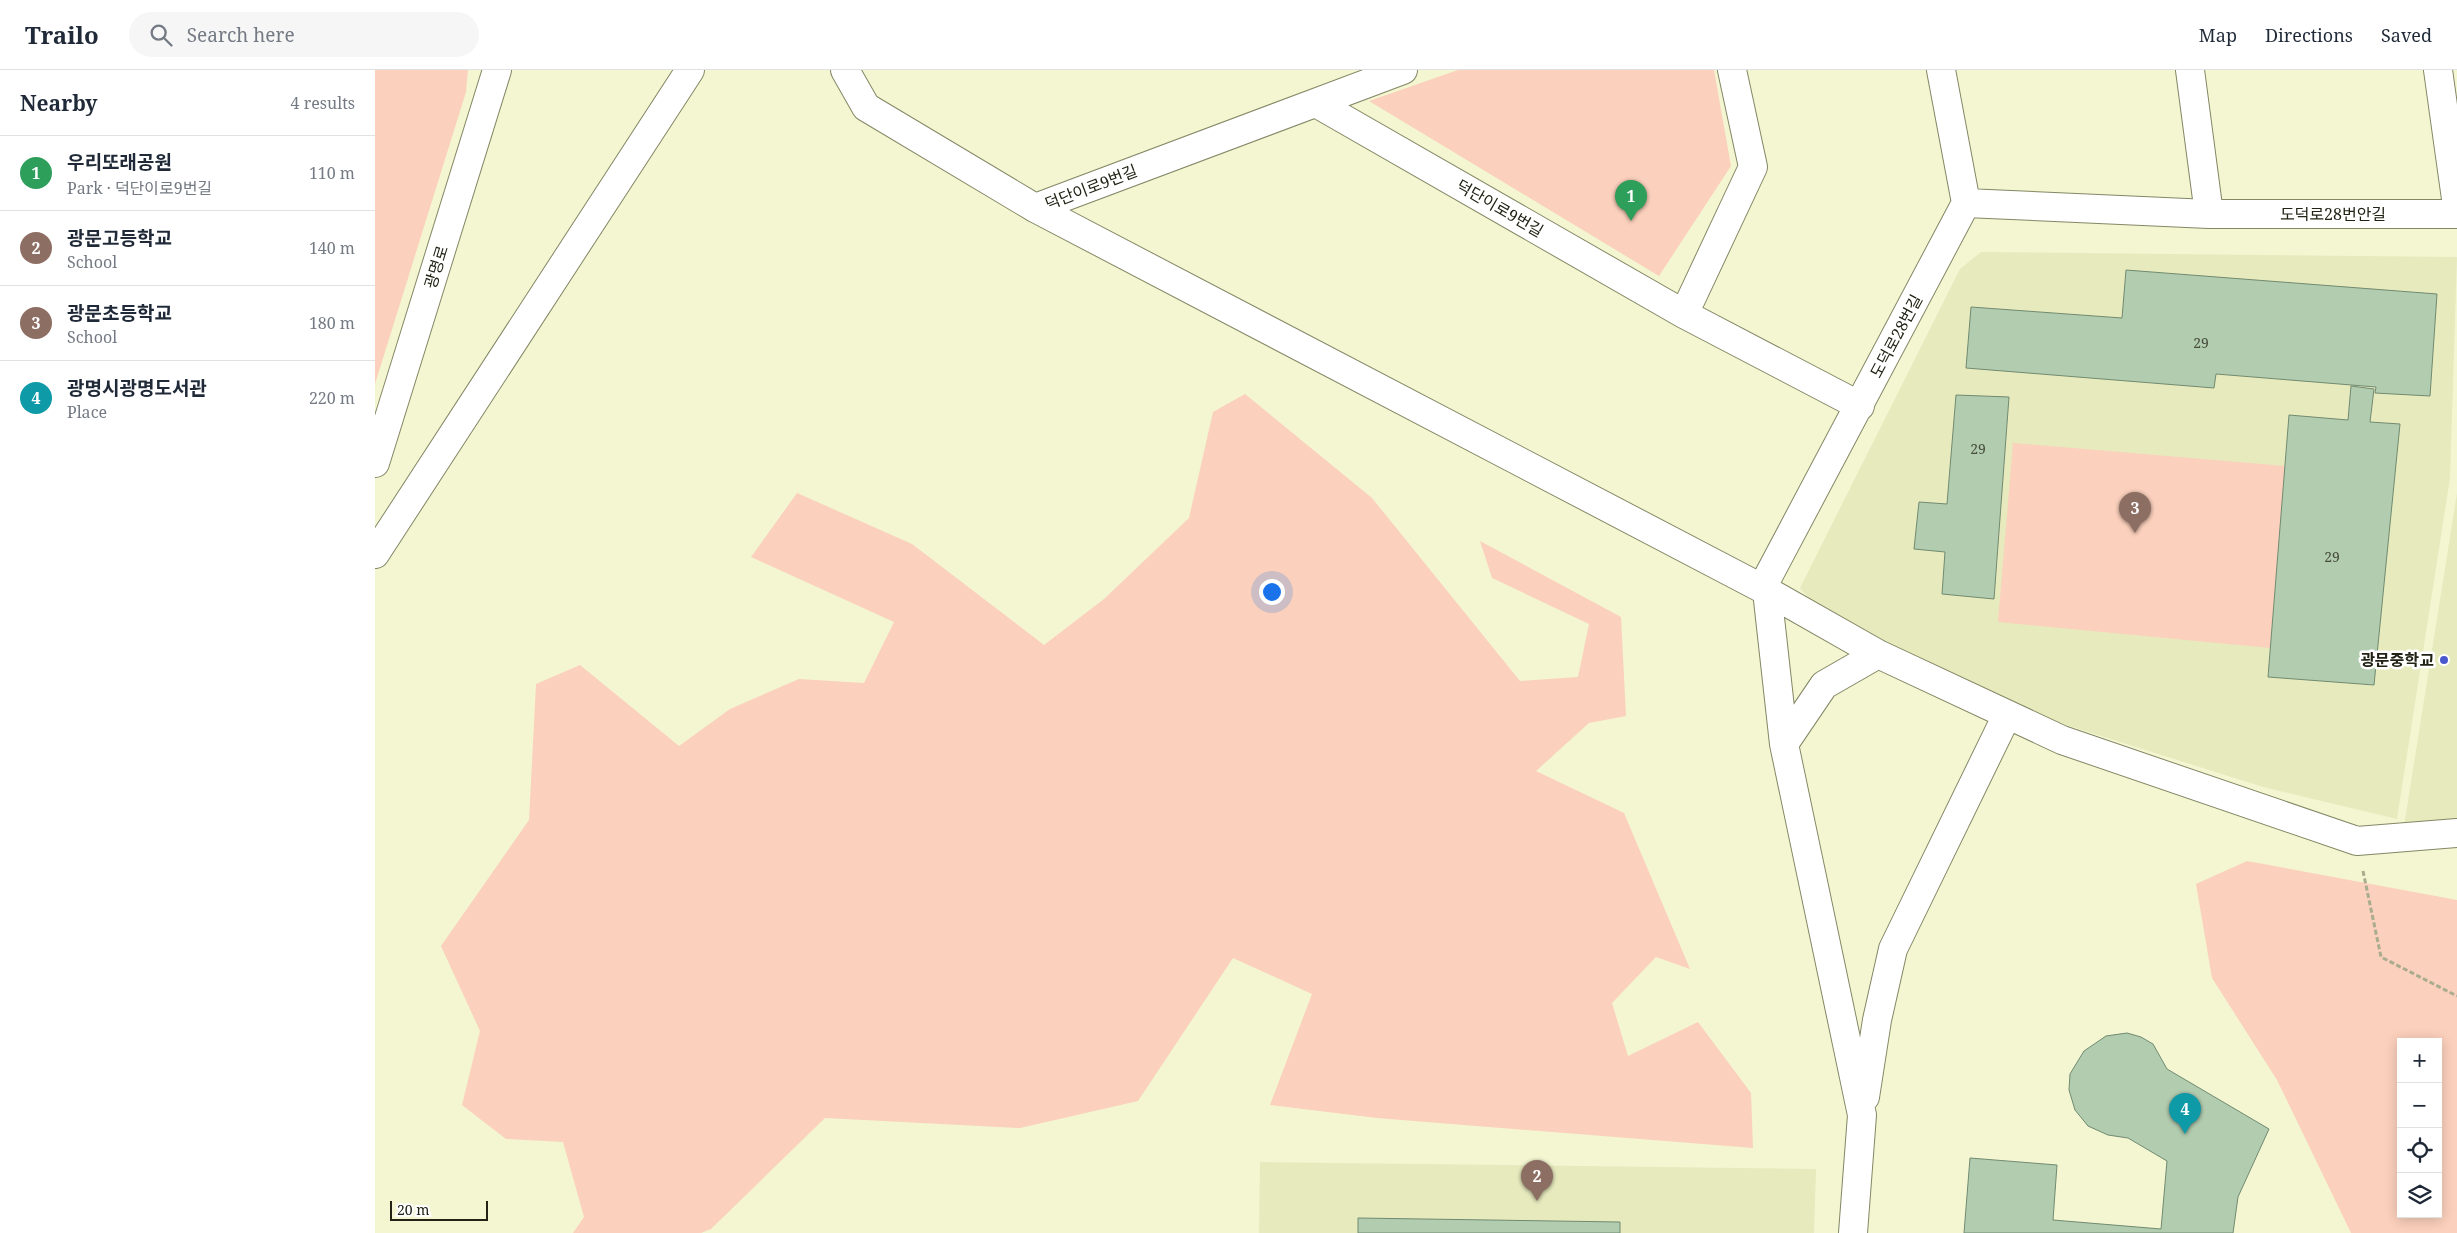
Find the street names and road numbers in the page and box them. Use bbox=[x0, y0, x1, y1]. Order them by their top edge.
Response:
street label: 덕단이로9번길 bbox=[1042, 159, 1140, 215]
street label: 덕단이로9번길 bbox=[1452, 174, 1548, 242]
street label: 도덕로28번안길 bbox=[2280, 203, 2386, 225]
street label: 광명로 bbox=[419, 242, 453, 291]
street label: 도덕로28번길 bbox=[1865, 290, 1927, 382]

